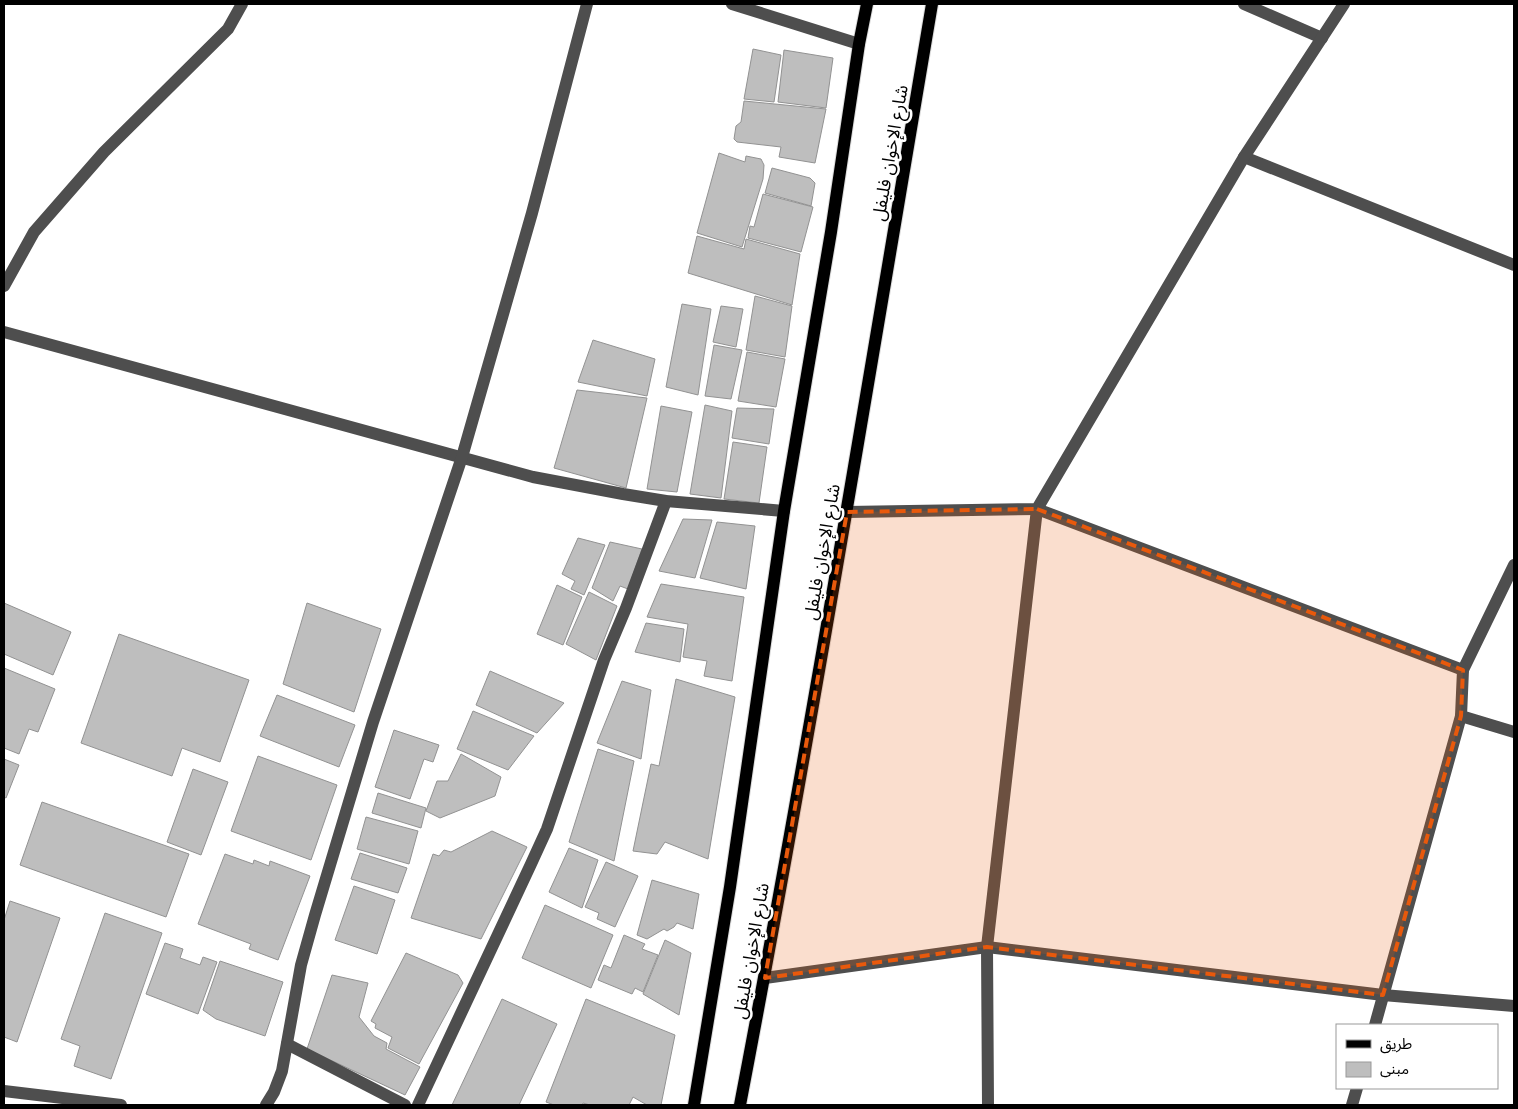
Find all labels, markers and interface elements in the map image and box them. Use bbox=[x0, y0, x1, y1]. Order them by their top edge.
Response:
street label: شارع الإخوان فليفل bbox=[868, 83, 916, 223]
street label: شارع الإخوان فليفل bbox=[800, 482, 848, 622]
street label: شارع الإخوان فليفل bbox=[729, 881, 777, 1021]
legend bbox=[1336, 1024, 1498, 1089]
text: طريق bbox=[1380, 1035, 1412, 1054]
text: مبنى bbox=[1380, 1060, 1409, 1078]

